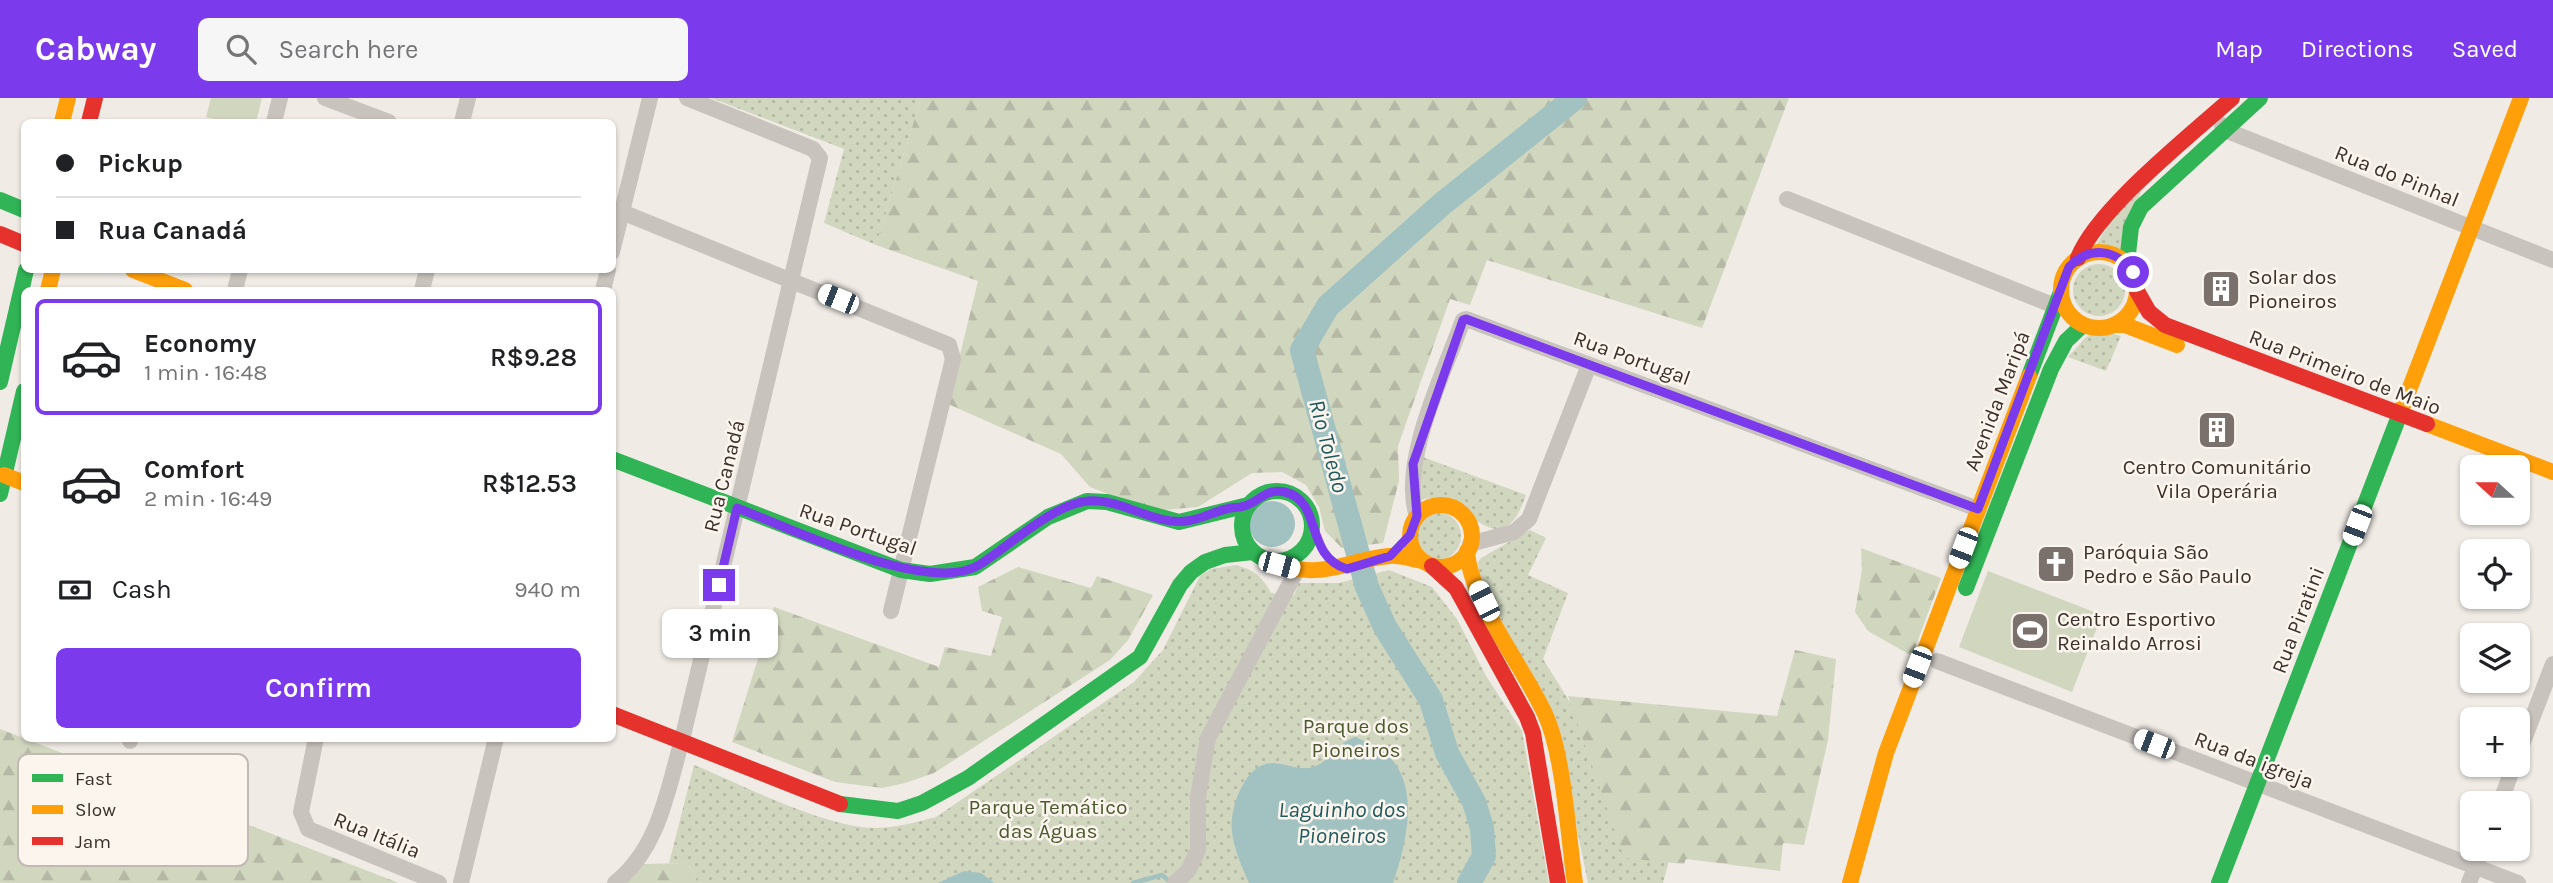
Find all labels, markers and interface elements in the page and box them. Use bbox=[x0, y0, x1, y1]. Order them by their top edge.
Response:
search box bbox=[198, 18, 688, 81]
text: Cabway bbox=[35, 30, 156, 68]
icon: search bbox=[222, 30, 260, 68]
text: Search here bbox=[278, 34, 418, 65]
text: Map bbox=[2215, 35, 2263, 63]
text: Directions bbox=[2301, 35, 2414, 63]
text: Saved bbox=[2452, 35, 2518, 63]
street label: Rua do Pinhal bbox=[2331, 140, 2463, 212]
text: Pickup bbox=[98, 148, 183, 179]
text: Rua Canadá bbox=[98, 215, 247, 246]
route start bbox=[2117, 256, 2149, 288]
place label: Solar dos Pioneiros bbox=[2248, 265, 2337, 313]
building icon: Solar dos Pioneiros bbox=[2200, 268, 2242, 310]
car bbox=[815, 281, 862, 317]
street label: Rua Primeiro de Maio bbox=[2246, 324, 2444, 420]
icon: car bbox=[60, 326, 123, 389]
street label: Rua Portugal bbox=[1570, 326, 1694, 390]
text: Economy bbox=[144, 328, 256, 359]
street label: Avenida Maripá bbox=[1959, 328, 2035, 474]
text: R$9.28 bbox=[490, 342, 577, 373]
text: 1 min · 16:48 bbox=[144, 359, 267, 386]
water label: Rio Toledo bbox=[1303, 397, 1354, 496]
building icon: Centro Comunitário Vila Operária bbox=[2196, 409, 2238, 451]
street label: Rua Canadá bbox=[698, 417, 750, 535]
icon: car bbox=[60, 452, 123, 515]
text: Comfort bbox=[144, 454, 245, 485]
place label: Centro Comunitário Vila Operária bbox=[2123, 455, 2311, 503]
north arrow bbox=[2460, 455, 2530, 525]
map controls bbox=[2460, 455, 2530, 861]
text: R$12.53 bbox=[482, 468, 577, 499]
text: 2 min · 16:49 bbox=[144, 485, 272, 512]
street label: Rua Portugal bbox=[796, 498, 920, 560]
car bbox=[2340, 502, 2375, 548]
car bbox=[1946, 525, 1981, 571]
button: locate bbox=[2460, 539, 2530, 609]
place label: Paróquia São Pedro e São Paulo bbox=[2083, 540, 2252, 588]
church icon: Paróquia São Pedro e São Paulo bbox=[2035, 543, 2077, 585]
car bbox=[1256, 549, 1303, 581]
street label: Rua Piratini bbox=[2267, 563, 2329, 677]
route end bbox=[703, 569, 735, 601]
icon: cash bbox=[56, 571, 94, 609]
text: Cash bbox=[112, 574, 172, 605]
text: 940 m bbox=[514, 576, 581, 603]
car bbox=[1466, 578, 1503, 624]
place label: Centro Esportivo Reinaldo Arrosi bbox=[2057, 607, 2216, 655]
callout: 3 min bbox=[661, 610, 777, 658]
sports icon: Centro Esportivo Reinaldo Arrosi bbox=[2009, 610, 2051, 652]
text: 3 min bbox=[688, 620, 752, 647]
button: layers bbox=[2460, 623, 2530, 693]
car bbox=[1900, 644, 1935, 690]
button: Confirm bbox=[56, 648, 581, 728]
button: + bbox=[2460, 707, 2530, 777]
park label: Parque dos Pioneiros bbox=[1303, 714, 1409, 762]
street label: Rua da igreja bbox=[2191, 726, 2317, 794]
car bbox=[2131, 727, 2178, 761]
legend bbox=[18, 754, 248, 866]
text: Fast bbox=[75, 768, 112, 790]
button: − bbox=[2460, 791, 2530, 861]
park label: Parque Temático das Águas bbox=[969, 795, 1127, 843]
water label: Laguinho dos Pioneiros bbox=[1278, 796, 1406, 849]
text: Slow bbox=[75, 799, 116, 821]
street label: Rua Itália bbox=[330, 807, 424, 863]
text: Jam bbox=[75, 831, 111, 853]

